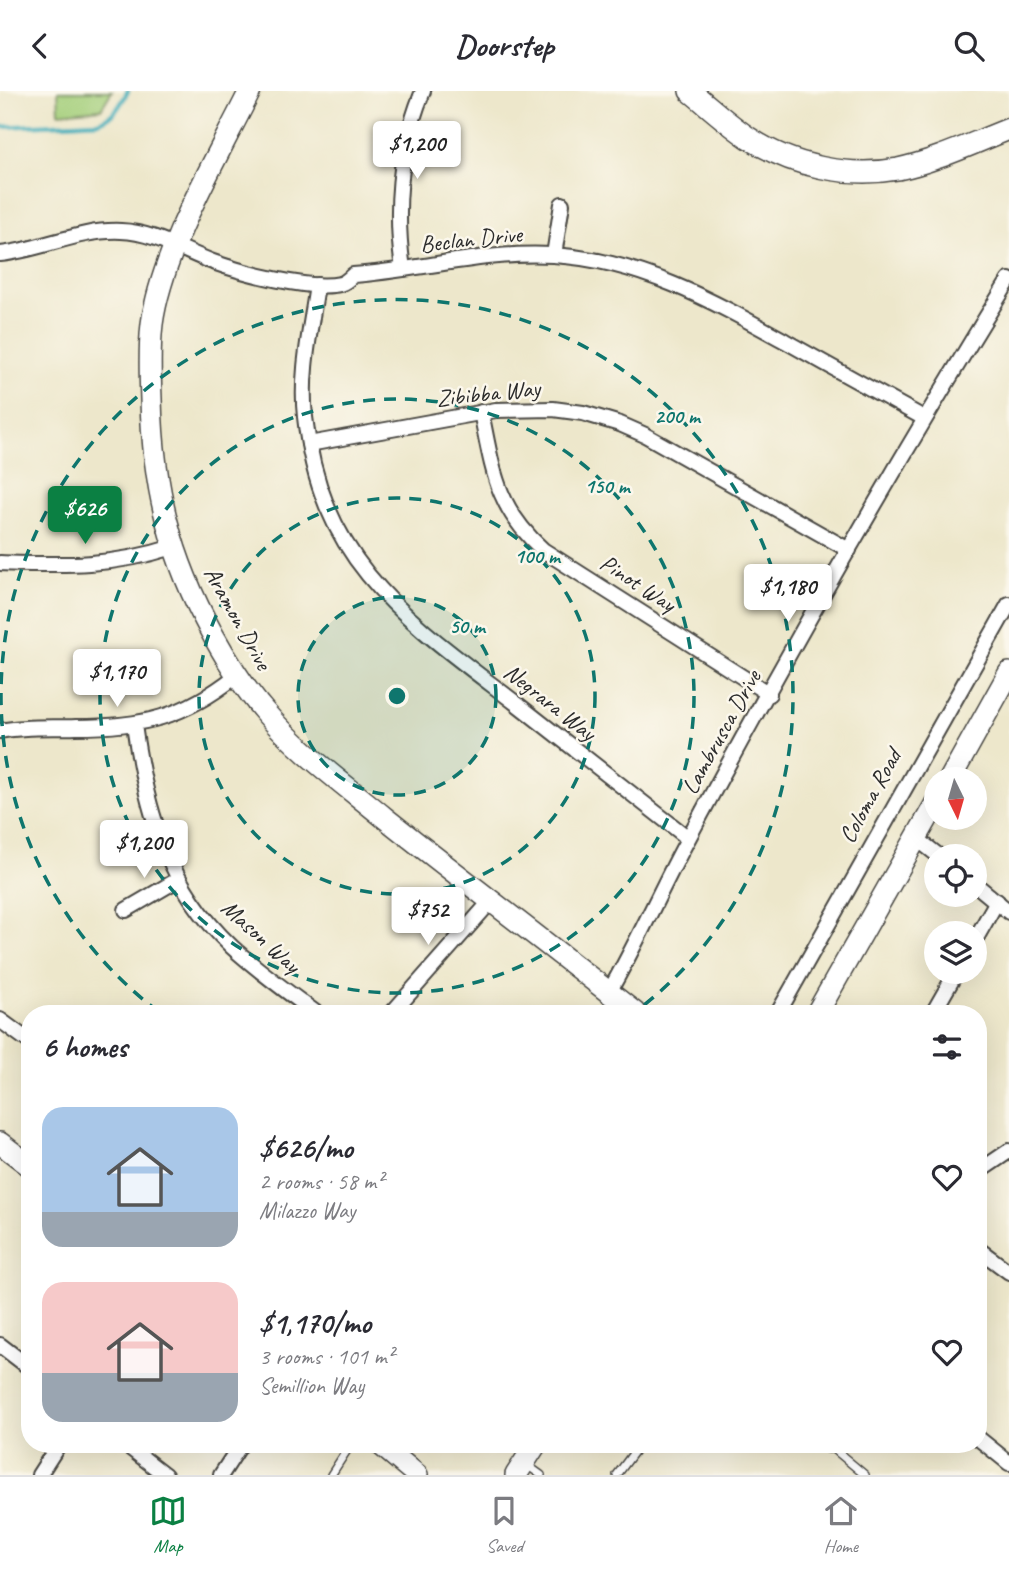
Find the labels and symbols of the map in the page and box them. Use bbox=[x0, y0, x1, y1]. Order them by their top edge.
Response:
pin: $1,200 bbox=[360, 122, 474, 181]
street label: Beclan Drive bbox=[419, 219, 526, 259]
street label: Zibibba Way bbox=[435, 372, 543, 413]
text: 200 m bbox=[654, 403, 702, 429]
text: 150 m bbox=[584, 473, 632, 499]
pin: $626 bbox=[44, 487, 126, 546]
text: 100 m bbox=[514, 543, 562, 569]
street label: Pinot Way bbox=[595, 547, 683, 619]
street label: Aramon Drive bbox=[197, 561, 280, 677]
pin: $1,180 bbox=[731, 565, 845, 624]
text: 50 m bbox=[449, 613, 487, 639]
pin: $1,170 bbox=[60, 649, 174, 709]
street label: Negrara Way bbox=[498, 657, 604, 748]
street label: Lambrusca Drive bbox=[675, 663, 768, 799]
centre of rings bbox=[385, 684, 409, 708]
street label: Coloma Road bbox=[832, 741, 910, 848]
north arrow bbox=[924, 767, 987, 829]
pin: $1,200 bbox=[87, 821, 201, 880]
pin: $752 bbox=[387, 887, 469, 947]
street label: Mason Way bbox=[215, 893, 308, 981]

